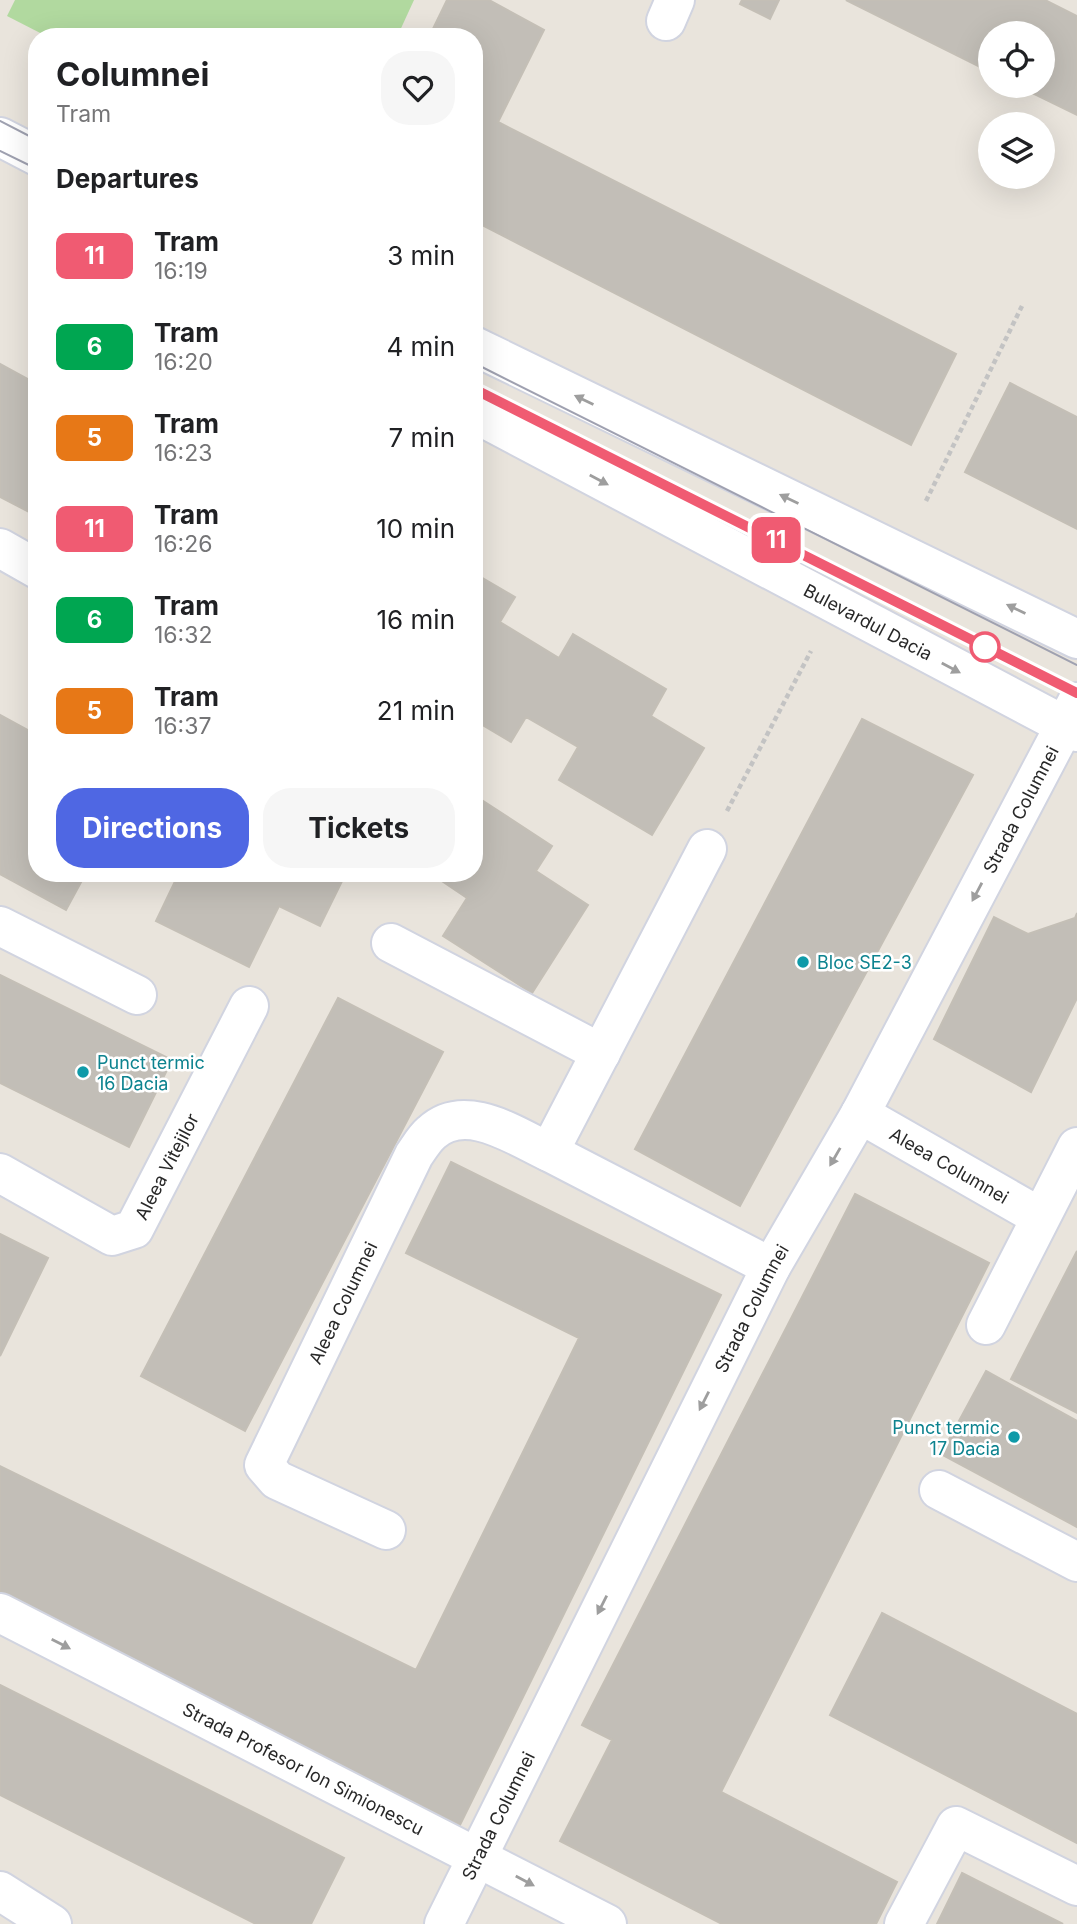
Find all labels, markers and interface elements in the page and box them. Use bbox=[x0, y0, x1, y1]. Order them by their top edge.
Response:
map controls bbox=[978, 21, 1055, 189]
button: locate bbox=[978, 21, 1055, 98]
button: heart bbox=[381, 51, 455, 125]
text: Columnei bbox=[56, 54, 209, 94]
text: Tram bbox=[56, 100, 111, 128]
button: layers bbox=[978, 112, 1055, 189]
text: Departures bbox=[56, 163, 199, 194]
text: Tram bbox=[154, 226, 219, 257]
text: 3 min bbox=[387, 240, 455, 271]
text: 11 bbox=[84, 241, 105, 270]
text: 16:19 bbox=[154, 257, 208, 285]
text: Tram bbox=[154, 317, 219, 348]
text: 4 min bbox=[386, 331, 455, 362]
text: 6 bbox=[87, 332, 102, 361]
text: 16:20 bbox=[154, 348, 213, 376]
one-way arrow bbox=[574, 394, 594, 405]
text: Tram bbox=[154, 408, 219, 439]
text: 7 min bbox=[389, 422, 455, 453]
text: 5 bbox=[87, 423, 102, 452]
text: 16:23 bbox=[154, 439, 212, 467]
one-way arrow bbox=[589, 475, 609, 486]
one-way arrow bbox=[779, 494, 799, 505]
text: Tram bbox=[154, 499, 219, 530]
text: 10 min bbox=[376, 513, 455, 544]
text: 11 bbox=[84, 514, 105, 543]
line badge: 11 bbox=[744, 517, 808, 563]
text: 11 bbox=[766, 525, 786, 554]
text: 16:26 bbox=[154, 530, 213, 558]
street label: Bulevardul Dacia bbox=[800, 579, 936, 664]
text: Tram bbox=[154, 590, 219, 621]
text: 16 min bbox=[377, 604, 455, 635]
one-way arrow bbox=[1006, 604, 1026, 615]
text: 6 bbox=[87, 605, 102, 634]
text: 16:32 bbox=[154, 621, 212, 649]
unlabelled marker bbox=[970, 632, 1000, 662]
one-way arrow bbox=[942, 662, 961, 674]
text: Tram bbox=[154, 681, 219, 712]
text: 21 min bbox=[377, 695, 455, 726]
text: 5 bbox=[87, 696, 102, 725]
text: 16:37 bbox=[154, 712, 211, 740]
street label: Strada Columnei bbox=[978, 742, 1062, 877]
button: Directions bbox=[56, 788, 249, 868]
button: Tickets bbox=[263, 788, 455, 868]
one-way arrow bbox=[971, 883, 983, 902]
place label: Bloc SE2-3 bbox=[817, 952, 912, 973]
marker: Bloc SE2-3 bbox=[795, 954, 811, 970]
place label: Punct termic 16 Dacia bbox=[97, 1052, 205, 1094]
marker: Punct termic 16 Dacia bbox=[75, 1064, 91, 1080]
street label: Aleea Vitejilor bbox=[130, 1110, 202, 1223]
street label: Aleea Columnei bbox=[886, 1123, 1012, 1207]
one-way arrow bbox=[828, 1148, 841, 1167]
street label: Aleea Columnei bbox=[304, 1238, 381, 1367]
street label: Strada Columnei bbox=[710, 1241, 792, 1376]
one-way arrow bbox=[698, 1391, 709, 1411]
place label: Punct termic 17 Dacia bbox=[892, 1417, 1000, 1459]
marker: Punct termic 17 Dacia bbox=[1006, 1429, 1022, 1445]
one-way arrow bbox=[597, 1595, 609, 1615]
one-way arrow bbox=[51, 1638, 71, 1650]
street label: Strada Profesor Ion Simionescu bbox=[179, 1698, 428, 1839]
street label: Strada Columnei bbox=[457, 1748, 539, 1883]
one-way arrow bbox=[515, 1876, 535, 1887]

